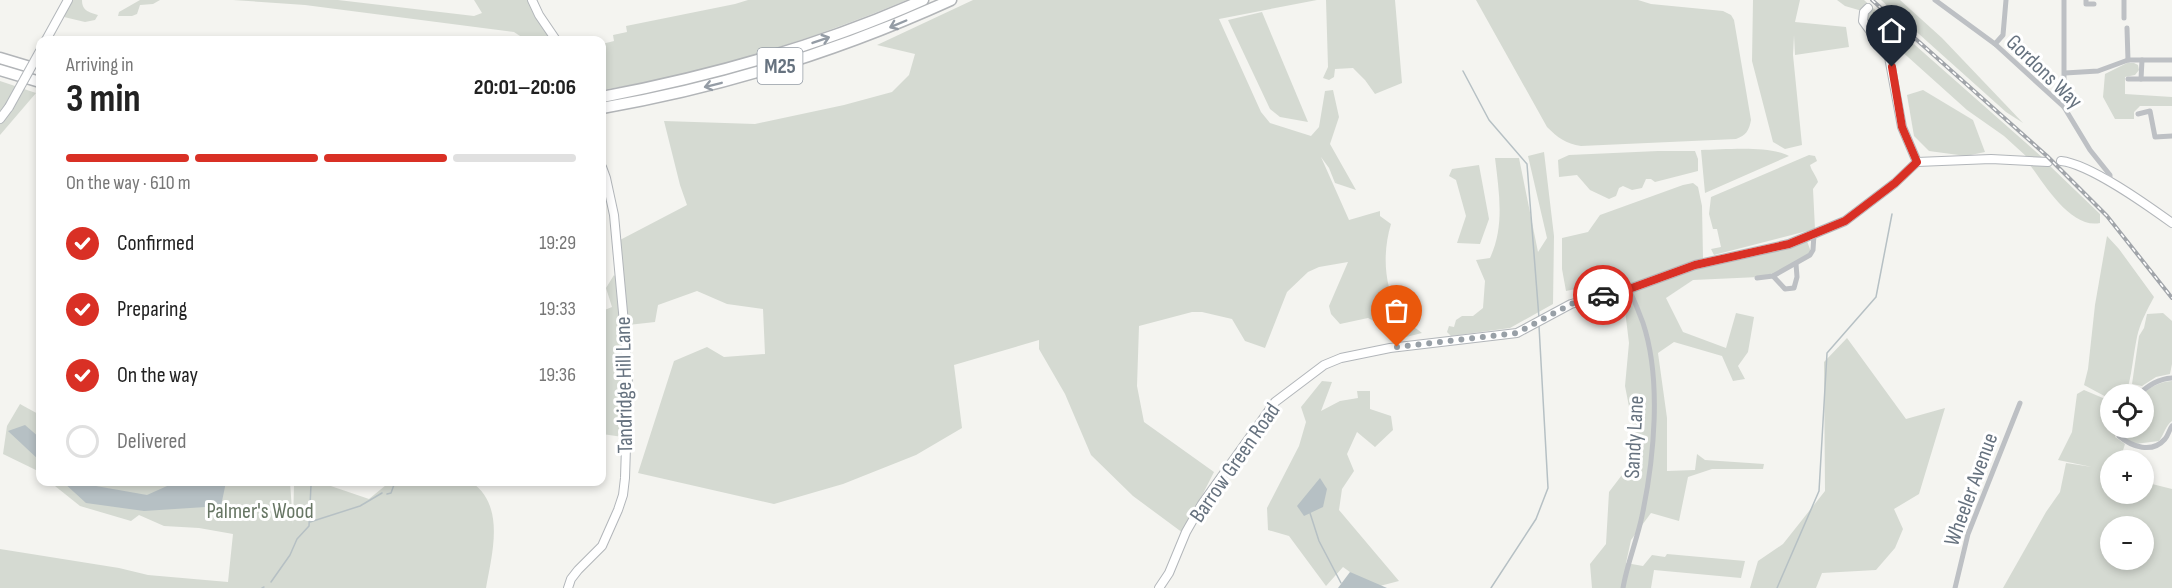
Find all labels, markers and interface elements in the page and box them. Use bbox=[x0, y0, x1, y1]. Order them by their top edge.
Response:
pin bbox=[1866, 5, 1917, 67]
icon: home bbox=[1875, 14, 1908, 47]
one-way arrow bbox=[889, 18, 907, 30]
street label: Gordons Way bbox=[2000, 29, 2088, 115]
one-way arrow bbox=[811, 34, 830, 45]
road number: M25 bbox=[758, 48, 802, 84]
text: Arriving in bbox=[66, 53, 134, 77]
text: 20:01–20:06 bbox=[474, 74, 576, 101]
text: 3 min bbox=[66, 76, 141, 123]
one-way arrow bbox=[704, 80, 723, 92]
text: On the way · 610 m bbox=[66, 171, 191, 195]
icon: check bbox=[66, 227, 99, 260]
text: Confirmed bbox=[117, 230, 194, 257]
text: 19:29 bbox=[539, 231, 576, 255]
courier bbox=[1573, 265, 1633, 325]
icon: car bbox=[1587, 279, 1620, 312]
pin bbox=[1371, 285, 1422, 347]
icon: check bbox=[66, 293, 99, 326]
icon: bag bbox=[1380, 294, 1413, 327]
text: Preparing bbox=[117, 296, 187, 323]
text: 19:33 bbox=[540, 297, 576, 321]
street label: Tandridge Hill Lane bbox=[610, 316, 639, 454]
icon: check bbox=[66, 359, 99, 392]
text: On the way bbox=[117, 362, 198, 389]
text: 19:36 bbox=[539, 363, 576, 387]
map controls bbox=[2100, 384, 2154, 570]
button: locate bbox=[2100, 384, 2154, 438]
street label: Sandy Lane bbox=[1619, 395, 1650, 479]
street label: Barrow Green Road bbox=[1184, 398, 1286, 528]
text: Delivered bbox=[117, 428, 186, 455]
street label: Wheeler Avenue bbox=[1939, 429, 2004, 550]
button: + bbox=[2100, 450, 2154, 504]
park label: Palmer's Wood bbox=[206, 498, 314, 525]
button: − bbox=[2100, 516, 2154, 570]

